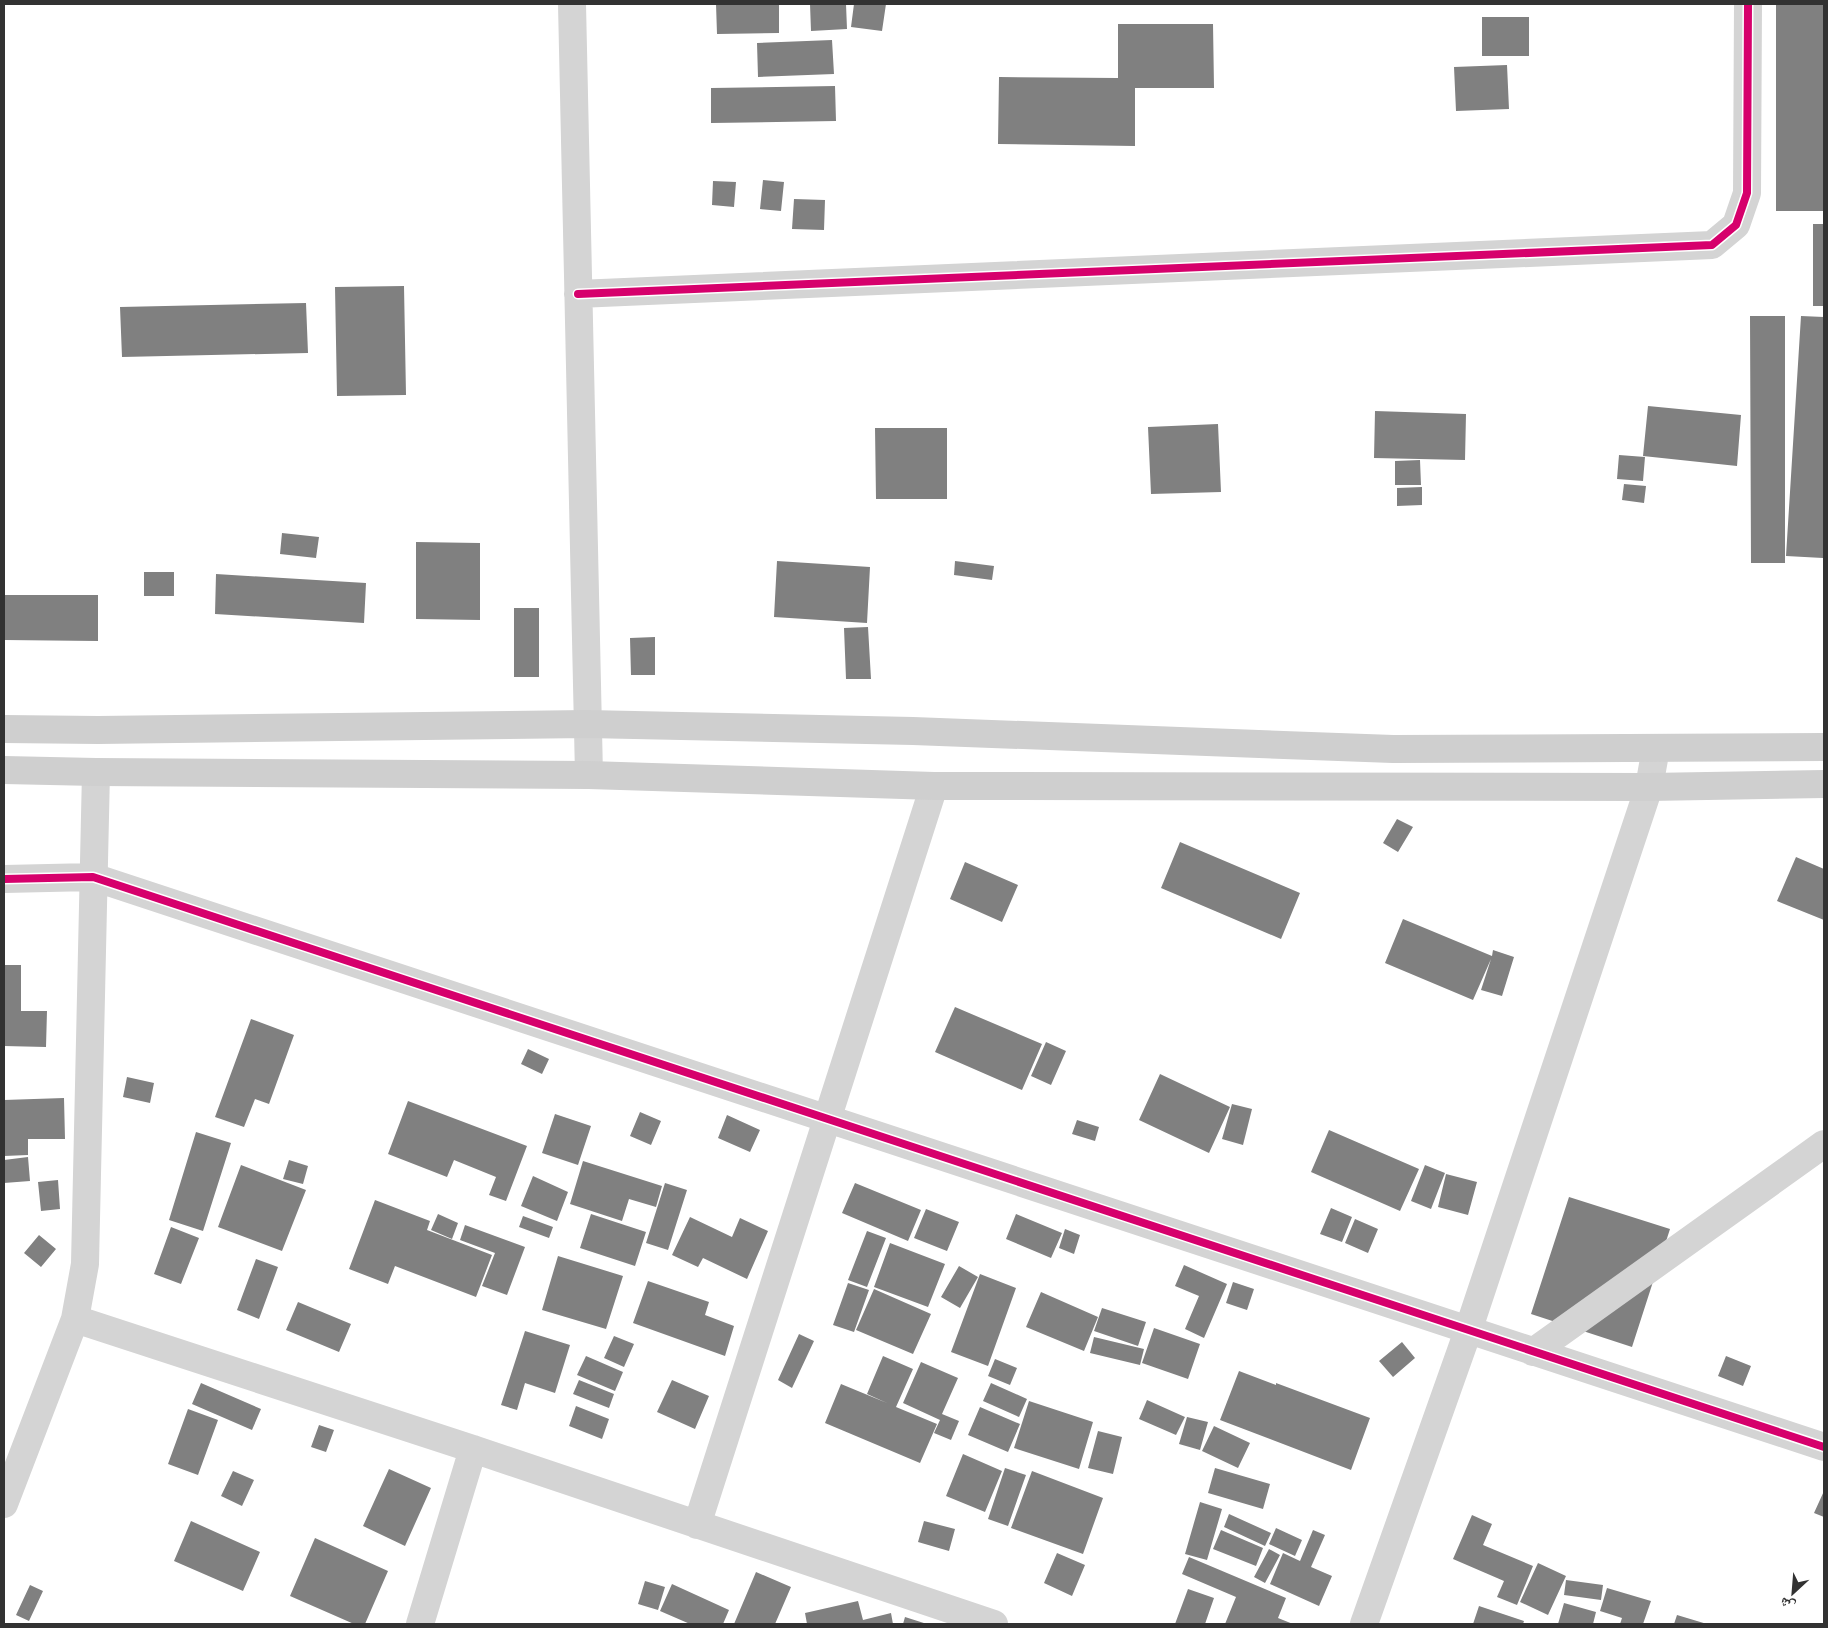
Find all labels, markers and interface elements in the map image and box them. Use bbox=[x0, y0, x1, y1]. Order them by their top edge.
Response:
north arrow bbox=[1768, 1568, 1818, 1618]
text: ش bbox=[1777, 1592, 1798, 1616]

